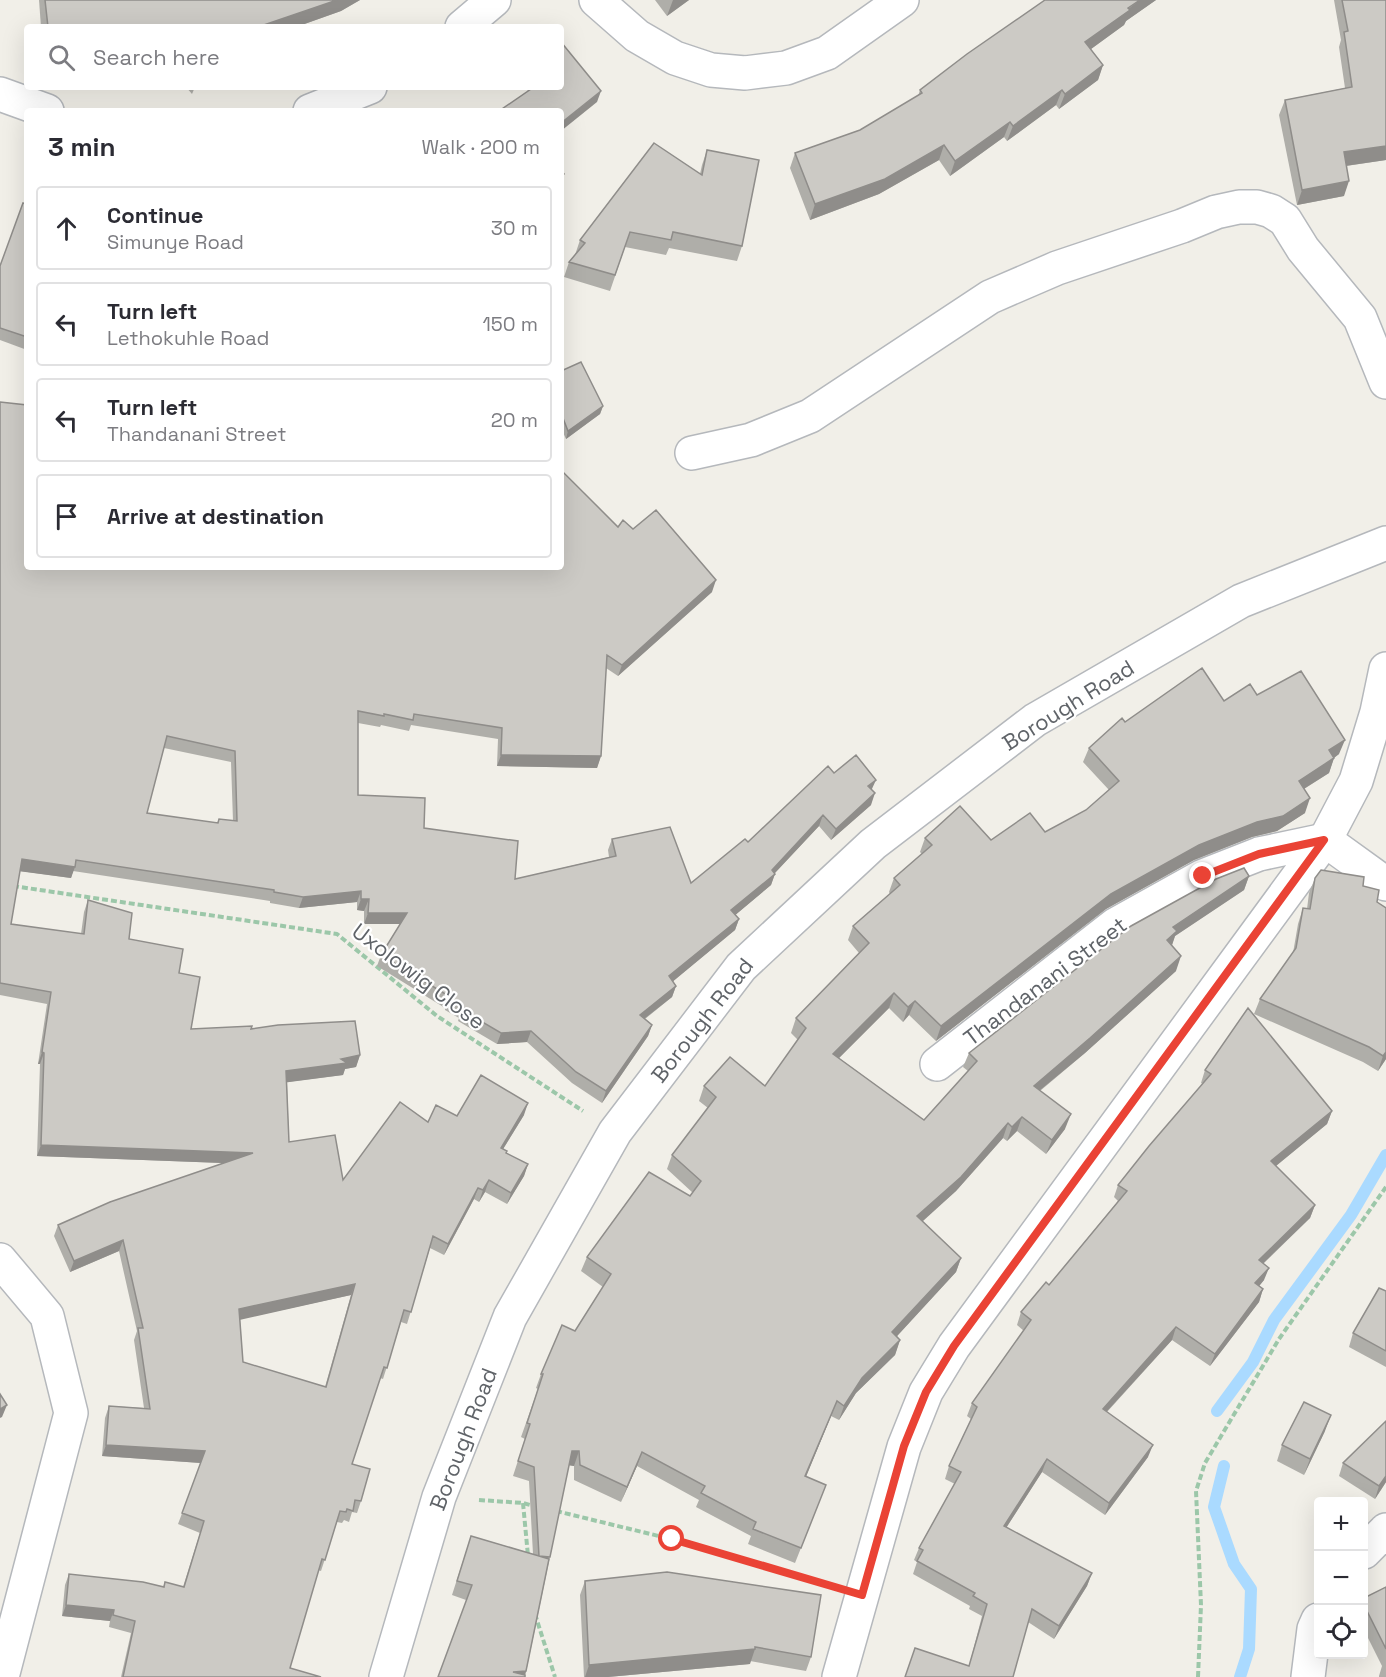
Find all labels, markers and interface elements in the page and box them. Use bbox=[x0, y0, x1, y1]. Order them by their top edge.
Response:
search box bbox=[24, 24, 564, 90]
icon: search bbox=[45, 41, 78, 74]
text: Search here bbox=[93, 43, 220, 71]
text: 3 min bbox=[48, 130, 116, 164]
text: Walk · 200 m bbox=[421, 134, 540, 160]
text: Continue bbox=[107, 201, 203, 229]
icon: ahead bbox=[50, 212, 83, 245]
text: 30 m bbox=[491, 215, 538, 241]
text: Simunye Road bbox=[107, 229, 244, 255]
text: Turn left bbox=[107, 297, 197, 325]
icon: left bbox=[50, 308, 83, 341]
text: 150 m bbox=[483, 311, 538, 337]
text: Lethokuhle Road bbox=[107, 325, 269, 351]
text: Turn left bbox=[107, 393, 197, 421]
icon: left bbox=[50, 404, 83, 437]
text: 20 m bbox=[491, 407, 538, 433]
text: Thandanani Street bbox=[107, 421, 286, 447]
icon: arrive bbox=[50, 500, 83, 533]
text: Arrive at destination bbox=[107, 502, 324, 530]
street label: Borough Road bbox=[997, 653, 1139, 757]
route end bbox=[1189, 862, 1215, 888]
street label: Thandanani Street bbox=[958, 910, 1132, 1052]
street label: Uxolowig Close bbox=[347, 917, 491, 1035]
street label: Borough Road bbox=[645, 952, 759, 1088]
street label: Borough Road bbox=[423, 1364, 503, 1514]
map controls bbox=[1314, 1497, 1368, 1659]
button: + bbox=[1314, 1497, 1368, 1551]
route start bbox=[658, 1525, 684, 1551]
button: − bbox=[1314, 1551, 1368, 1605]
button: locate bbox=[1314, 1605, 1368, 1659]

